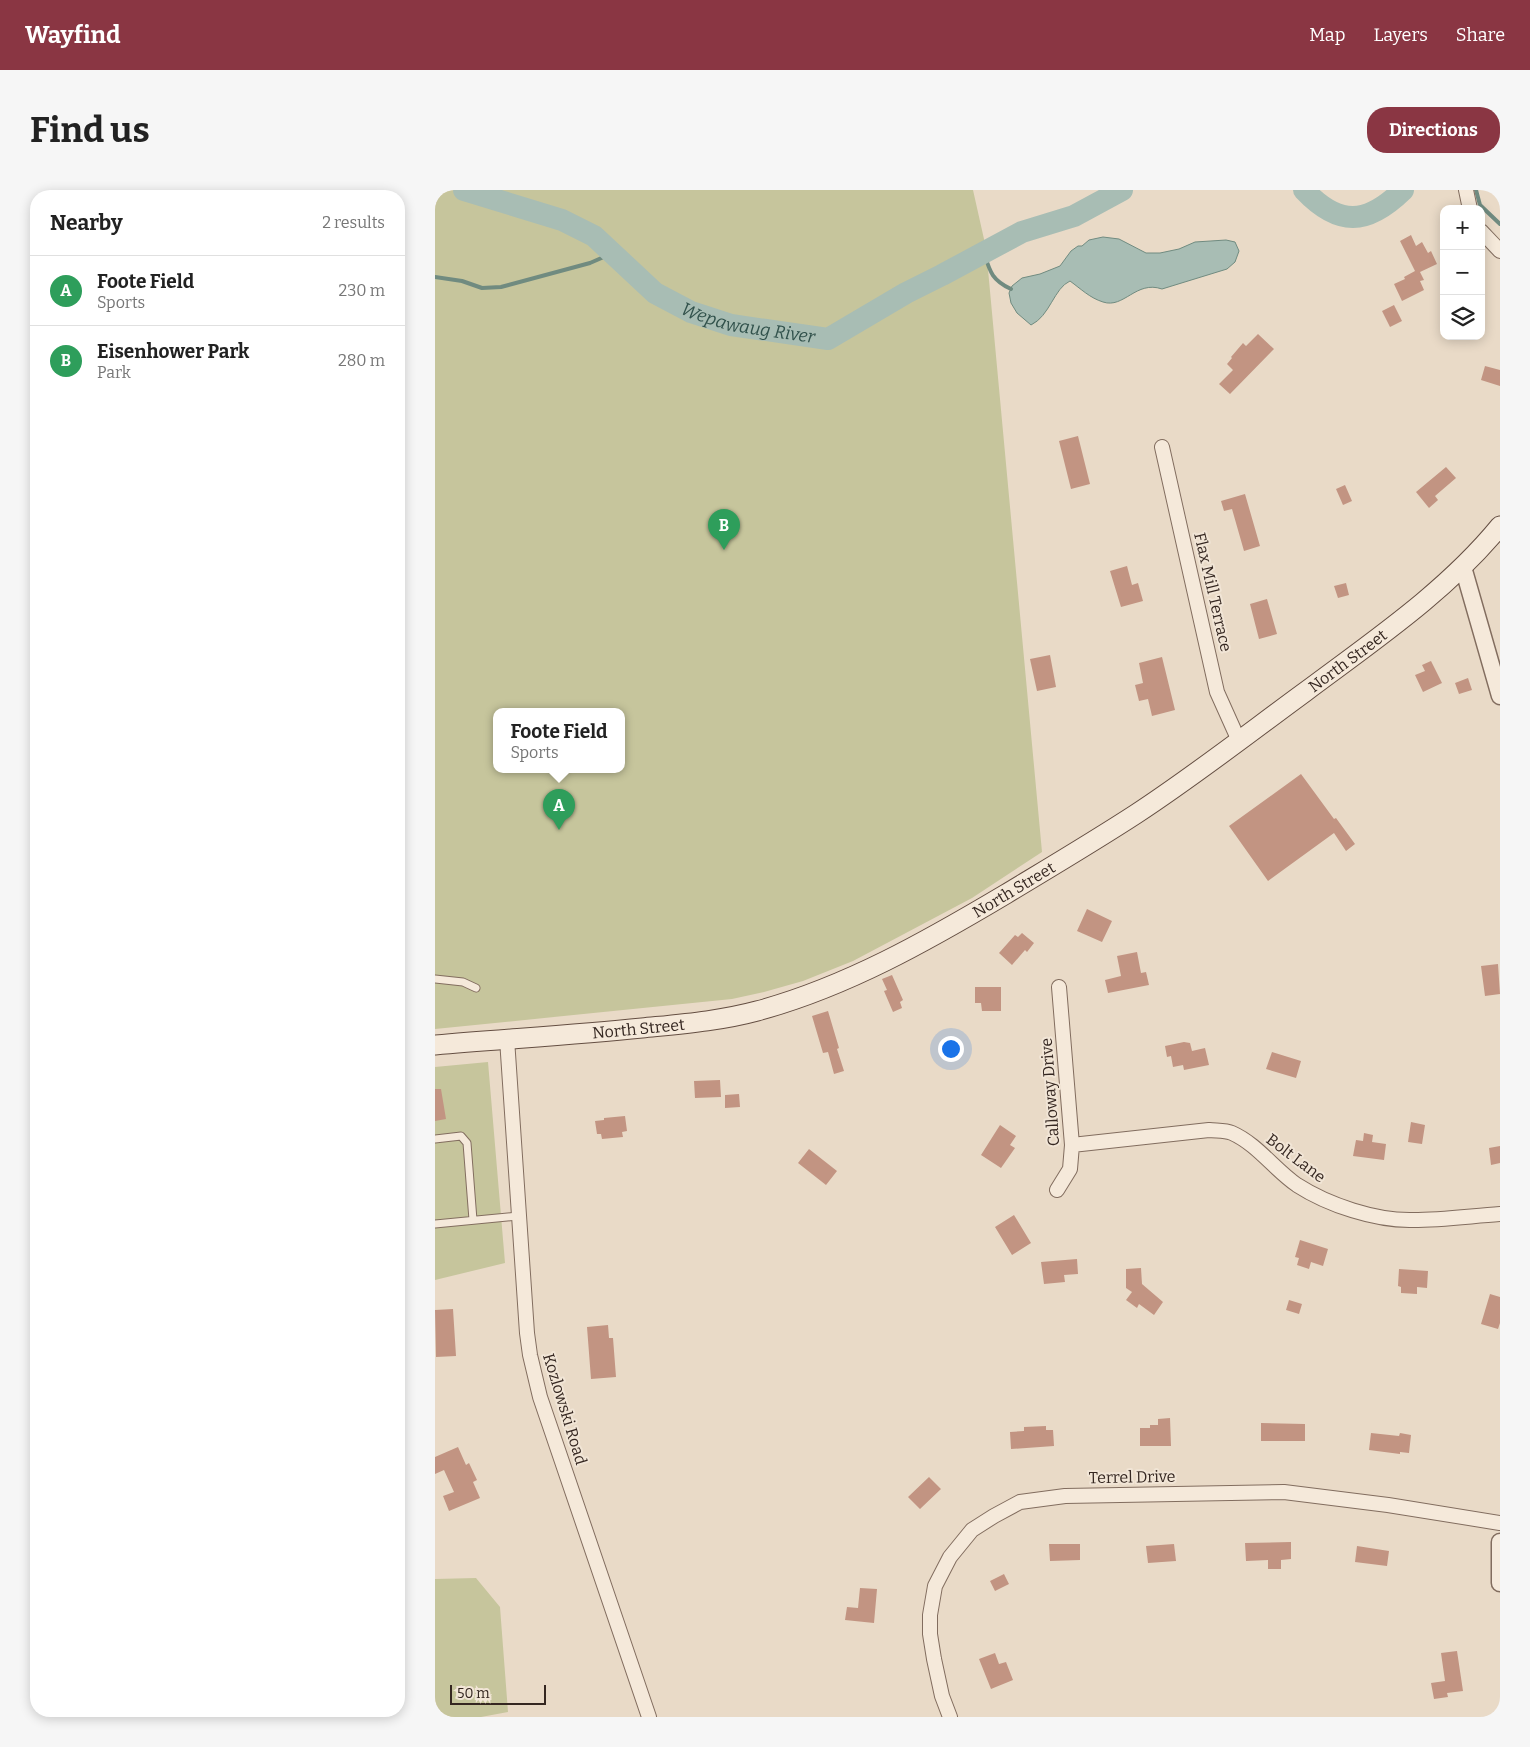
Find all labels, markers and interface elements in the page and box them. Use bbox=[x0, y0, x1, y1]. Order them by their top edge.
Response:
text: Wayfind bbox=[25, 21, 121, 49]
text: Map bbox=[1309, 24, 1345, 46]
text: Layers bbox=[1373, 24, 1428, 46]
text: Share bbox=[1456, 24, 1505, 46]
button: Directions bbox=[1367, 107, 1500, 153]
text: Find us bbox=[30, 109, 150, 151]
map controls bbox=[1440, 205, 1485, 340]
button: + bbox=[1440, 205, 1485, 250]
text: Nearby bbox=[50, 210, 123, 236]
text: 2 results bbox=[322, 213, 385, 232]
button: − bbox=[1440, 250, 1485, 295]
text: Foote Field bbox=[97, 270, 194, 293]
text: A bbox=[60, 281, 72, 300]
text: 230 m bbox=[338, 281, 385, 300]
text: Sports bbox=[97, 293, 145, 312]
button: layers bbox=[1440, 295, 1485, 340]
water label: Wepawaug River bbox=[677, 298, 817, 348]
text: Eisenhower Park bbox=[97, 340, 249, 363]
text: B bbox=[61, 351, 71, 370]
text: 280 m bbox=[338, 351, 385, 370]
text: Park bbox=[97, 363, 131, 382]
pin: B bbox=[708, 509, 740, 550]
street label: Flax Mill Terrace bbox=[1190, 531, 1236, 653]
street label: North Street bbox=[1304, 625, 1390, 696]
popup bbox=[493, 708, 625, 773]
text: Foote Field bbox=[510, 720, 608, 743]
text: Sports bbox=[510, 743, 559, 762]
pin: A bbox=[543, 789, 575, 830]
street label: North Street bbox=[969, 857, 1058, 921]
street label: North Street bbox=[591, 1014, 686, 1042]
your location bbox=[938, 1036, 964, 1062]
street label: Calloway Drive bbox=[1037, 1037, 1063, 1147]
street label: Bolt Lane bbox=[1263, 1130, 1329, 1186]
street label: Kozlowski Road bbox=[539, 1351, 591, 1467]
street label: Terrel Drive bbox=[1088, 1467, 1176, 1487]
scale bar bbox=[450, 1682, 546, 1705]
text: 50 m bbox=[457, 1685, 490, 1702]

